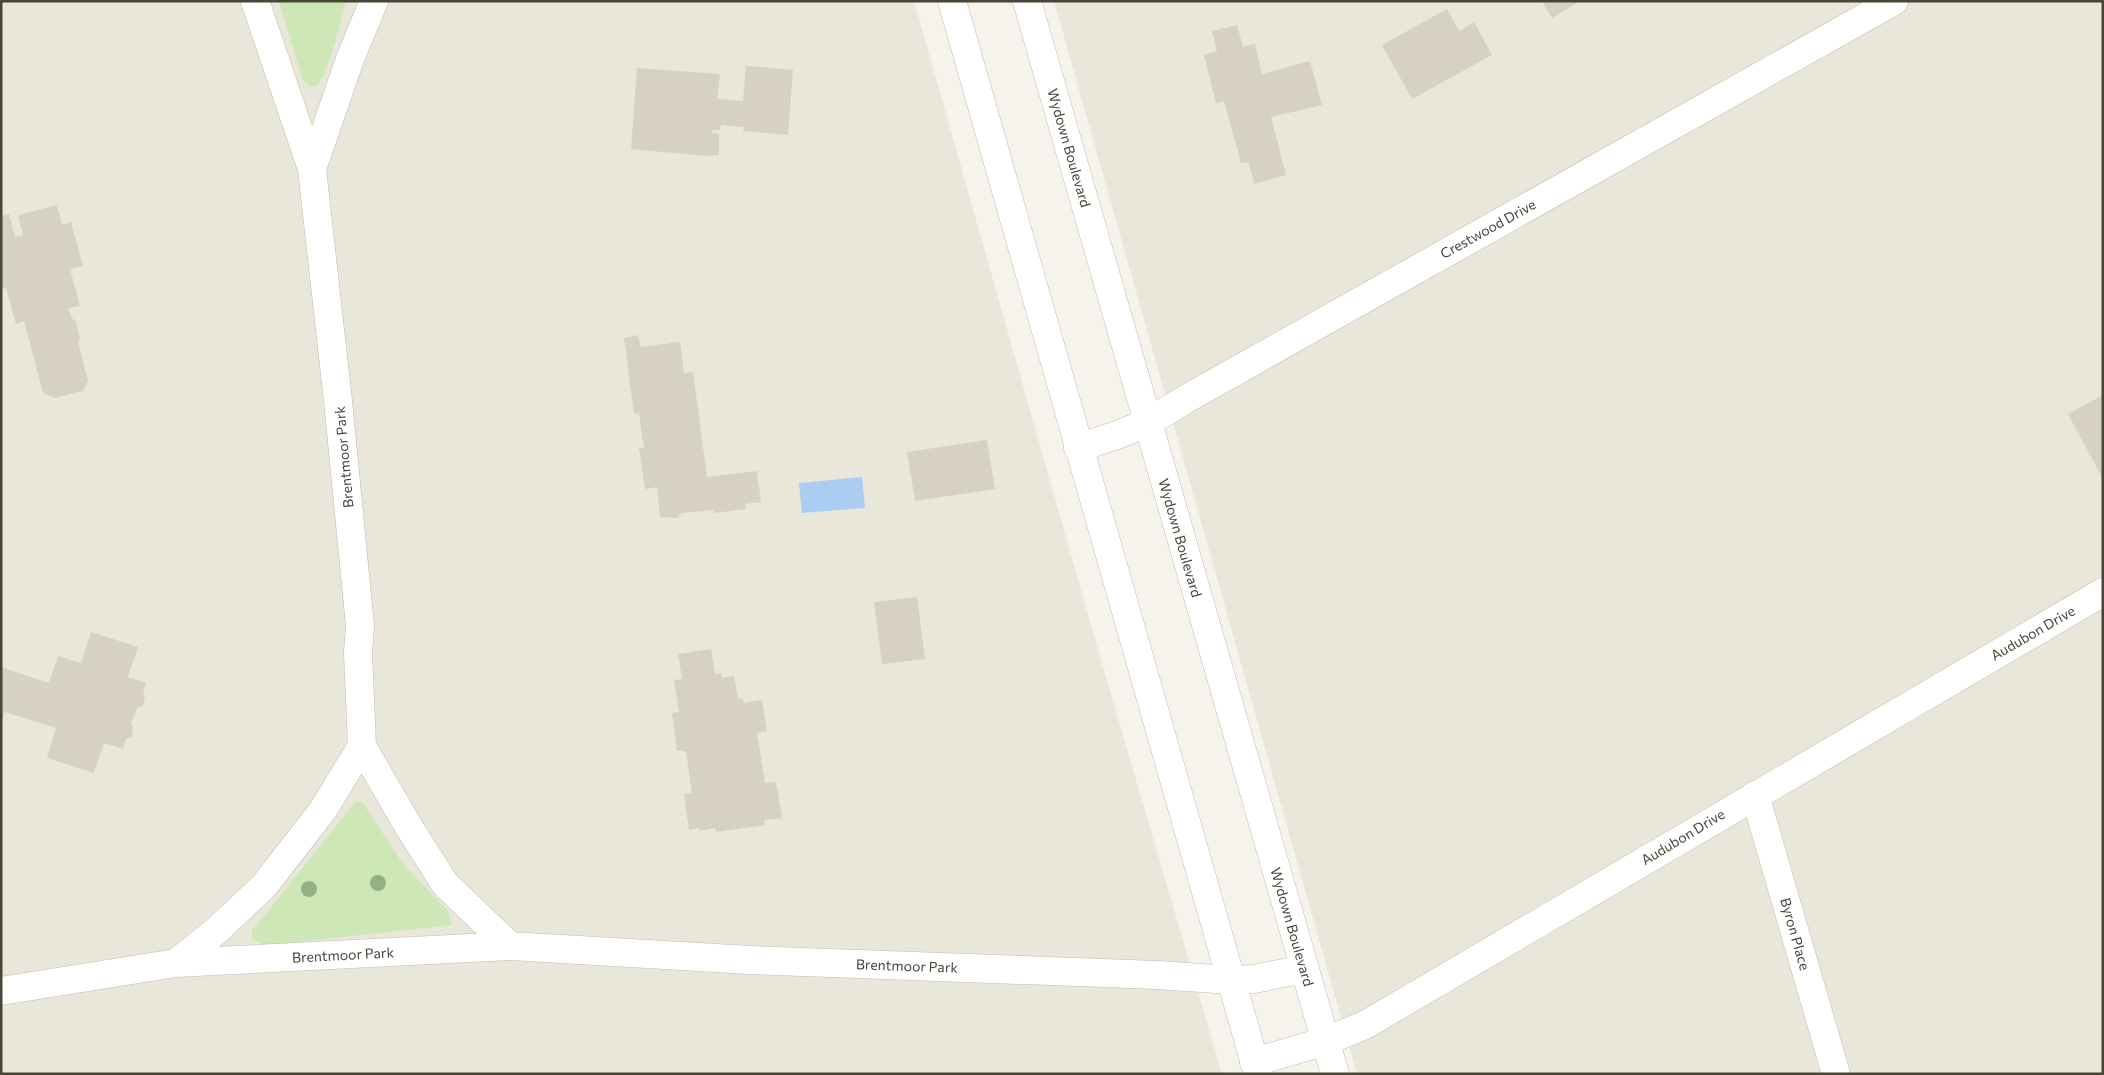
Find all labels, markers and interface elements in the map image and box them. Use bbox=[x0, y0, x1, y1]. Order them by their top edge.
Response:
street label: Wydown Boulevard bbox=[1044, 86, 1095, 209]
street label: Crestwood Drive bbox=[1437, 195, 1539, 262]
street label: Brentmoor Park bbox=[331, 405, 356, 509]
street label: Wydown Boulevard bbox=[1155, 476, 1206, 599]
street label: Audubon Drive bbox=[1988, 602, 2078, 664]
street label: Audubon Drive bbox=[1638, 805, 1728, 868]
street label: Wydown Boulevard bbox=[1267, 865, 1318, 988]
street label: Byron Place bbox=[1777, 896, 1814, 972]
street label: Brentmoor Park bbox=[292, 943, 395, 966]
street label: Brentmoor Park bbox=[856, 955, 959, 976]

